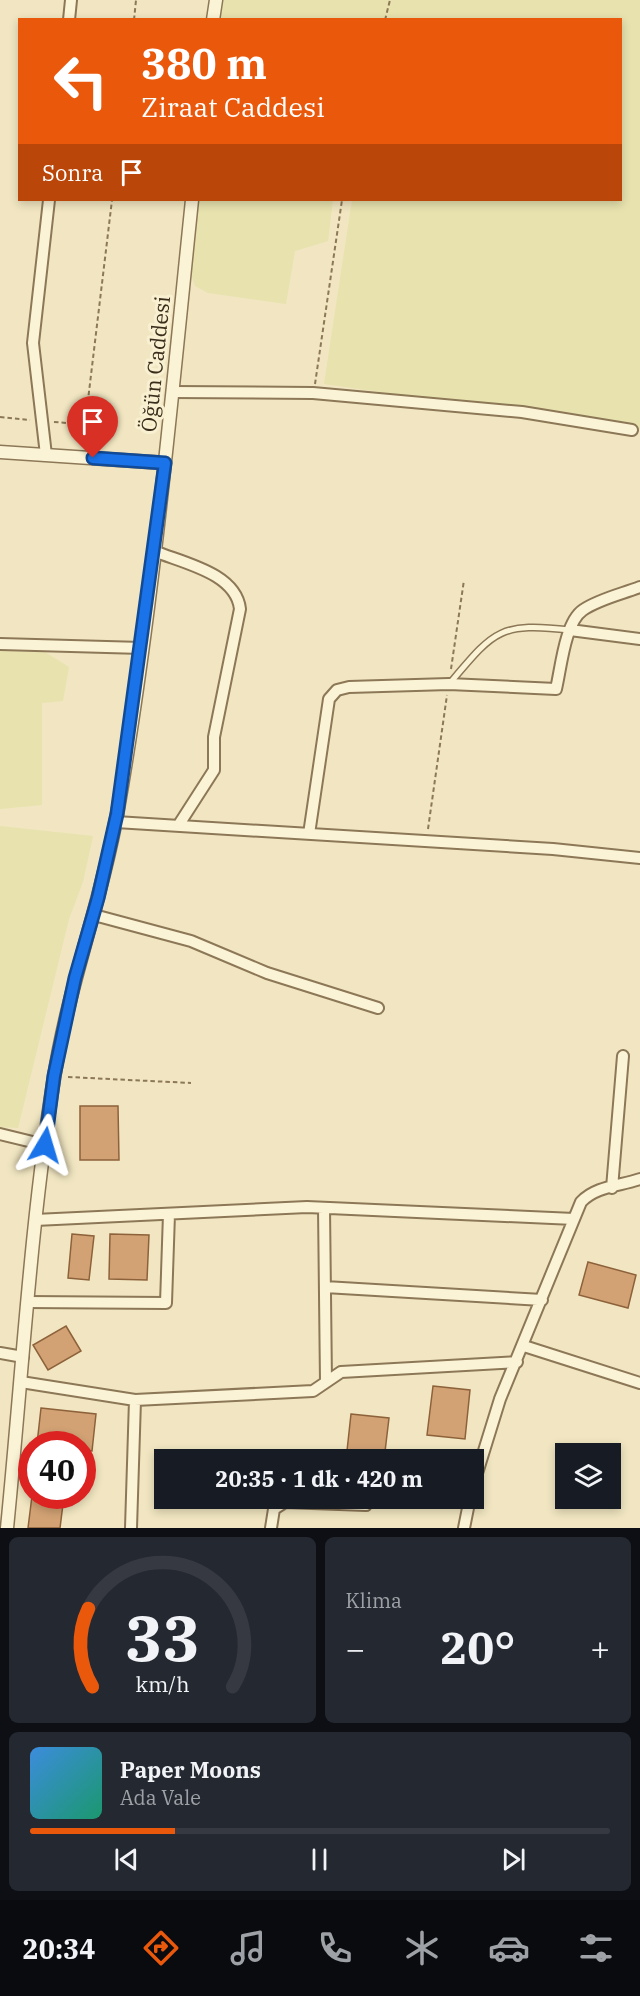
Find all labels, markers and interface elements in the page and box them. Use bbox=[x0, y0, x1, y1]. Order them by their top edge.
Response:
text: 380 m bbox=[141, 36, 267, 91]
icon: left bbox=[42, 42, 120, 120]
text: Ziraat Caddesi bbox=[141, 89, 325, 124]
icon: arrive bbox=[115, 156, 148, 189]
text: Sonra bbox=[42, 158, 103, 187]
street label: Öğün Caddesi bbox=[134, 295, 176, 433]
pin bbox=[67, 396, 118, 458]
icon: arrive bbox=[76, 405, 109, 438]
position arrow bbox=[13, 1113, 77, 1177]
speed limit sign: 40 bbox=[18, 1431, 96, 1509]
map controls bbox=[555, 1443, 621, 1509]
button: layers bbox=[555, 1443, 621, 1509]
text: 20:35 · 1 dk · 420 m bbox=[215, 1464, 423, 1493]
text: Klima bbox=[346, 1587, 402, 1614]
text: 33 bbox=[125, 1597, 200, 1678]
text: 20° bbox=[440, 1618, 515, 1676]
text: − bbox=[346, 1627, 365, 1670]
text: + bbox=[590, 1627, 610, 1670]
text: km/h bbox=[135, 1670, 189, 1698]
text: Paper Moons bbox=[120, 1755, 261, 1784]
text: Ada Vale bbox=[120, 1784, 201, 1811]
icon: previous bbox=[110, 1843, 143, 1876]
icon: pause bbox=[303, 1843, 336, 1876]
icon: next bbox=[497, 1843, 530, 1876]
icon: directions bbox=[140, 1927, 182, 1969]
icon: music bbox=[227, 1927, 269, 1969]
icon: phone bbox=[314, 1927, 356, 1969]
icon: climate bbox=[401, 1927, 443, 1969]
icon: car bbox=[488, 1927, 530, 1969]
icon: filters bbox=[575, 1927, 617, 1969]
text: 20:34 bbox=[23, 1931, 95, 1966]

